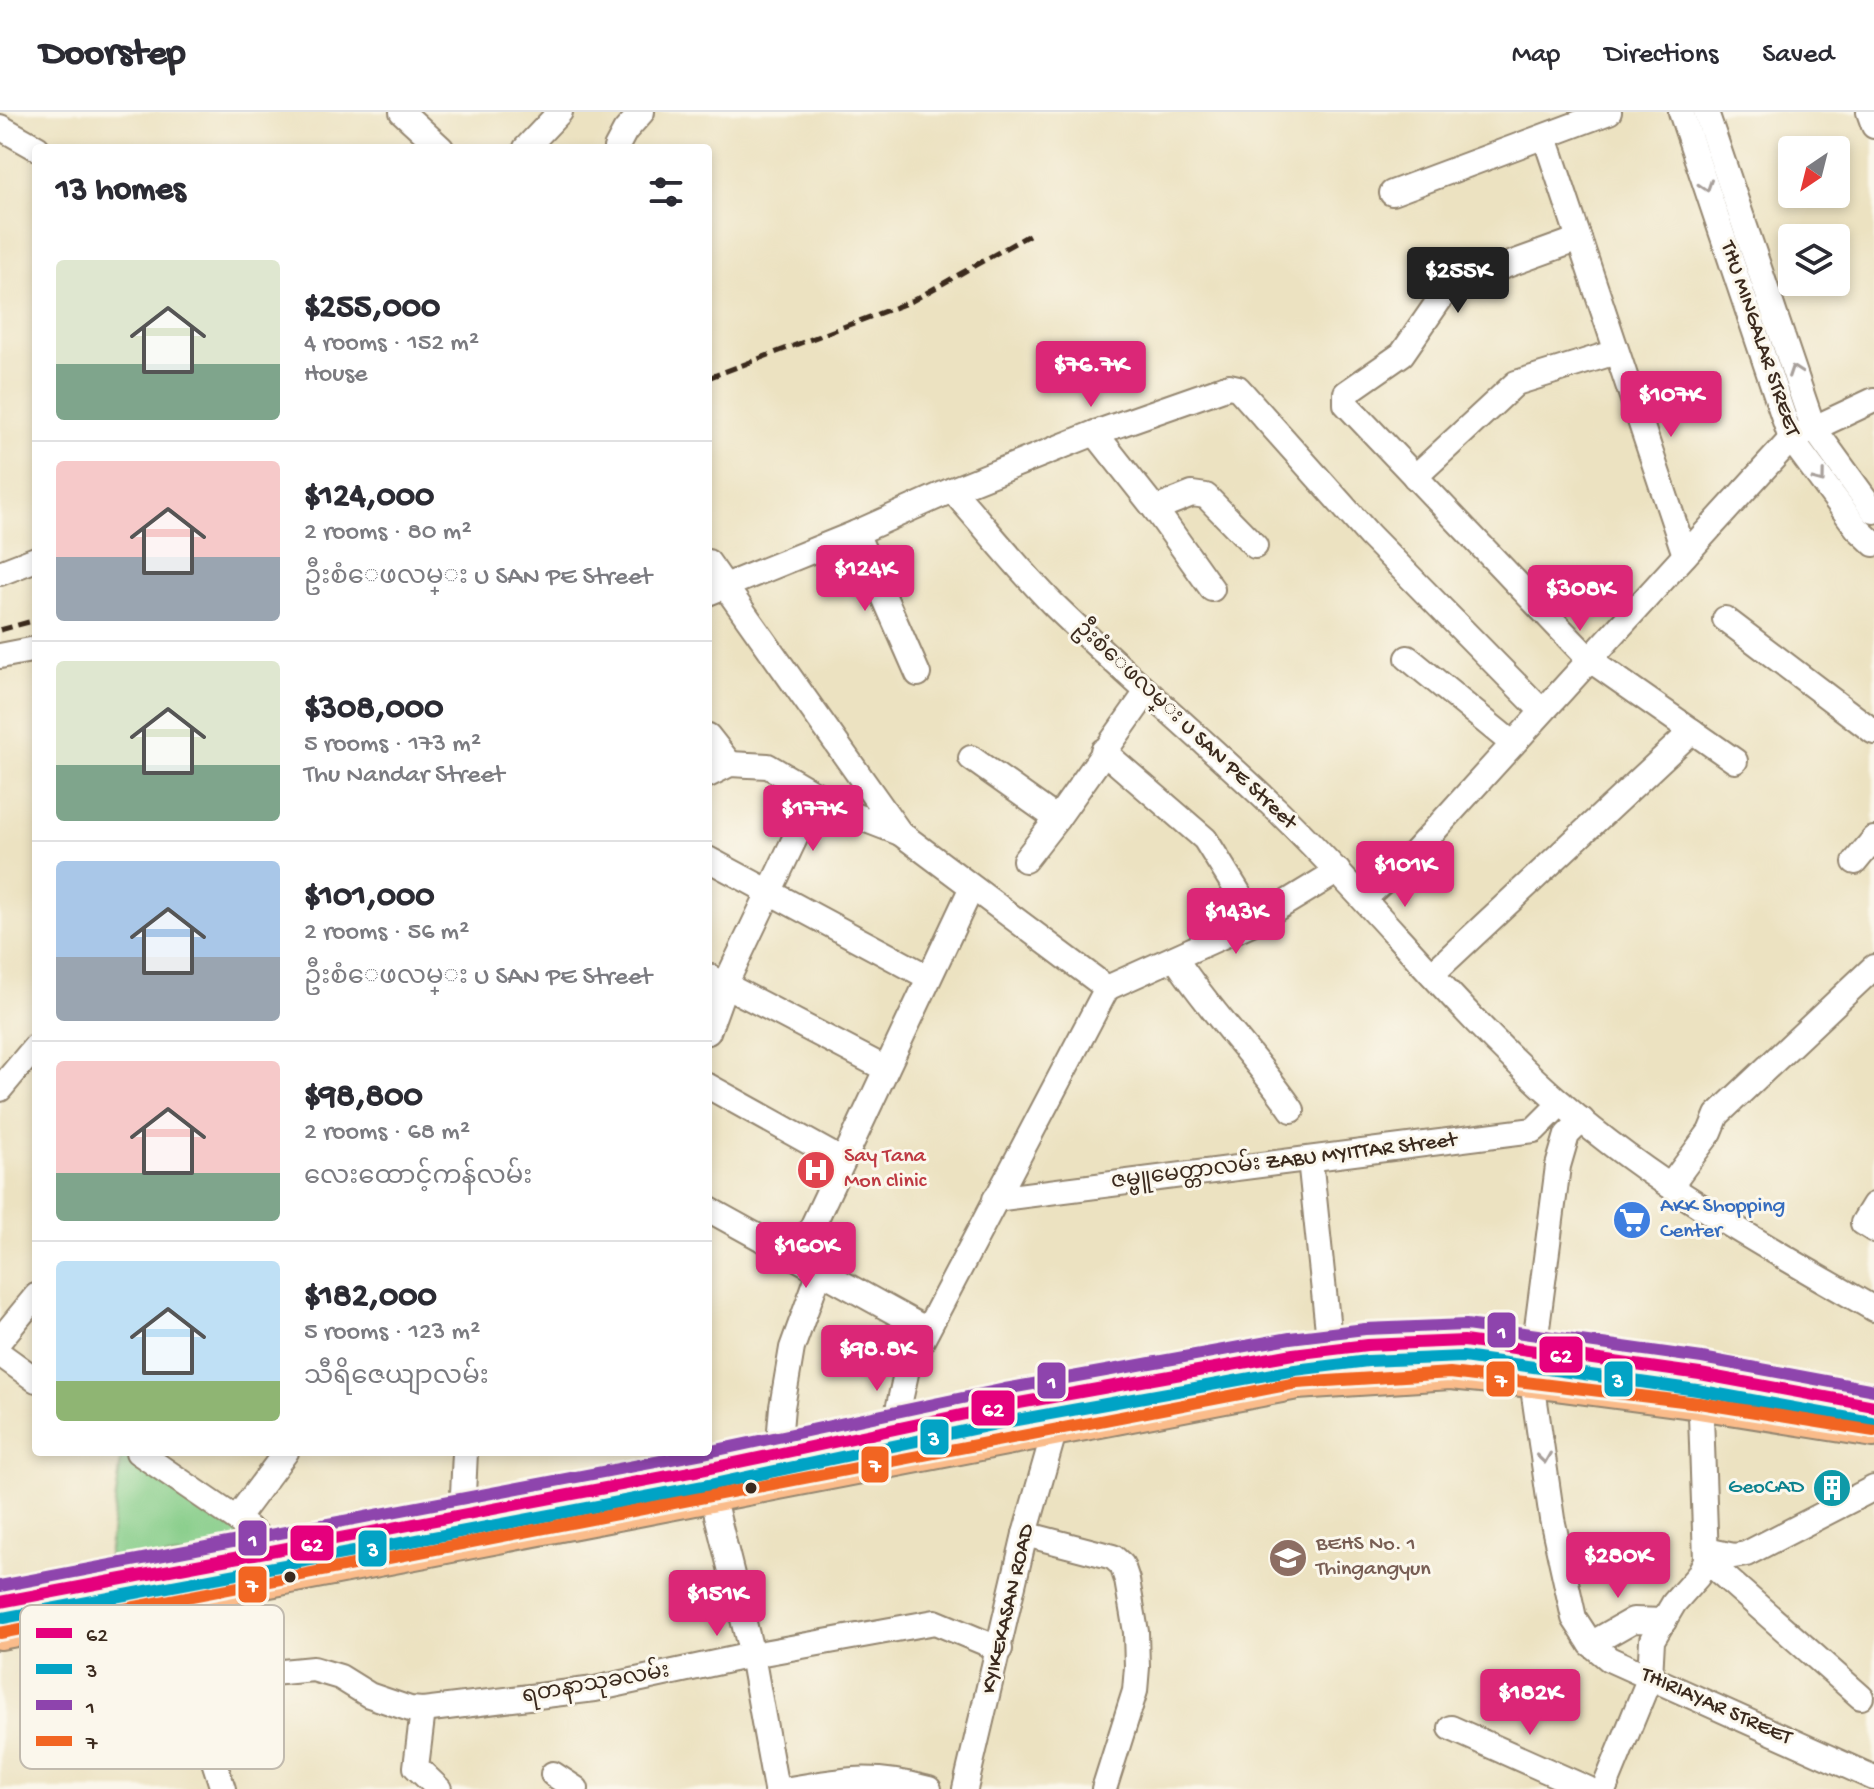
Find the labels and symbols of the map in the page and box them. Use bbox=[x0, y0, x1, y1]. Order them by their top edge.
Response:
north arrow bbox=[1778, 136, 1850, 208]
one-way arrow bbox=[1697, 178, 1713, 192]
street label: THU MINGALAR STREET bbox=[1713, 236, 1805, 441]
pin: $255K bbox=[1402, 247, 1514, 315]
pin: $76.7K bbox=[1026, 341, 1156, 409]
one-way arrow bbox=[1788, 365, 1804, 379]
pin: $107K bbox=[1615, 371, 1727, 439]
one-way arrow bbox=[1811, 469, 1825, 484]
pin: $124K bbox=[809, 545, 921, 613]
pin: $308K bbox=[1524, 565, 1636, 633]
street label: ဦးစံေဖလမ္း U SAN PE Street bbox=[1068, 612, 1306, 838]
pin: $177K bbox=[757, 785, 869, 853]
pin: $101K bbox=[1349, 841, 1461, 909]
pin: $143K bbox=[1180, 888, 1292, 956]
street label: ဇမ္ဗူမေတ္တာလမ်း ZABU MYITTAR Street bbox=[1109, 1122, 1461, 1198]
place label: Say Tana Mon clinic bbox=[844, 1144, 928, 1195]
hospital icon: Say Tana Mon clinic bbox=[795, 1149, 837, 1191]
place label: AKK Shopping Center bbox=[1660, 1194, 1785, 1245]
supermarket icon: AKK Shopping Center bbox=[1611, 1199, 1653, 1241]
pin: $160K bbox=[750, 1222, 862, 1290]
line badge: 1 bbox=[1486, 1311, 1517, 1349]
text: 1 bbox=[1497, 1321, 1506, 1347]
pin: $98.8K bbox=[812, 1325, 942, 1393]
line badge: 62 bbox=[1538, 1335, 1584, 1374]
text: 62 bbox=[1550, 1345, 1572, 1371]
line badge: 7 bbox=[1485, 1360, 1516, 1398]
line badge: 3 bbox=[1603, 1360, 1634, 1398]
line badge: 1 bbox=[1036, 1361, 1067, 1400]
text: 7 bbox=[1494, 1370, 1508, 1396]
text: 3 bbox=[1611, 1370, 1624, 1396]
text: 1 bbox=[1047, 1371, 1056, 1397]
line badge: 62 bbox=[970, 1389, 1016, 1427]
text: 62 bbox=[982, 1399, 1004, 1425]
line badge: 3 bbox=[919, 1418, 950, 1456]
text: 3 bbox=[927, 1428, 940, 1454]
line badge: 7 bbox=[860, 1445, 890, 1484]
one-way arrow bbox=[1534, 1451, 1551, 1465]
text: 7 bbox=[868, 1455, 882, 1481]
building icon: GeoCAD bbox=[1811, 1467, 1853, 1509]
place label: GeoCAD bbox=[1728, 1475, 1805, 1501]
unlabelled marker bbox=[743, 1480, 759, 1496]
line badge: 1 bbox=[237, 1519, 268, 1557]
street label: KYIKEKASAN ROAD bbox=[977, 1521, 1041, 1696]
line badge: 62 bbox=[289, 1524, 335, 1562]
text: 1 bbox=[248, 1529, 257, 1555]
line badge: 3 bbox=[357, 1529, 388, 1568]
place label: BEHS No. 1 Thingangyun bbox=[1314, 1532, 1431, 1583]
pin: $280K bbox=[1562, 1532, 1674, 1600]
text: 62 bbox=[301, 1534, 323, 1560]
school or university icon: BEHS No. 1 Thingangyun bbox=[1267, 1537, 1309, 1579]
text: 3 bbox=[366, 1539, 379, 1565]
line badge: 7 bbox=[237, 1565, 268, 1604]
unlabelled marker bbox=[282, 1569, 298, 1585]
pin: $151K bbox=[661, 1570, 773, 1638]
text: 7 bbox=[245, 1575, 259, 1601]
legend bbox=[20, 1605, 284, 1769]
text: 62 bbox=[86, 1624, 108, 1650]
street label: ရတနာသုခလမ်း bbox=[519, 1653, 672, 1712]
text: 3 bbox=[85, 1660, 97, 1686]
street label: THIRIAYAR STREET bbox=[1635, 1661, 1797, 1752]
pin: $182K bbox=[1474, 1669, 1586, 1737]
text: 1 bbox=[85, 1696, 95, 1722]
text: 7 bbox=[85, 1732, 98, 1758]

